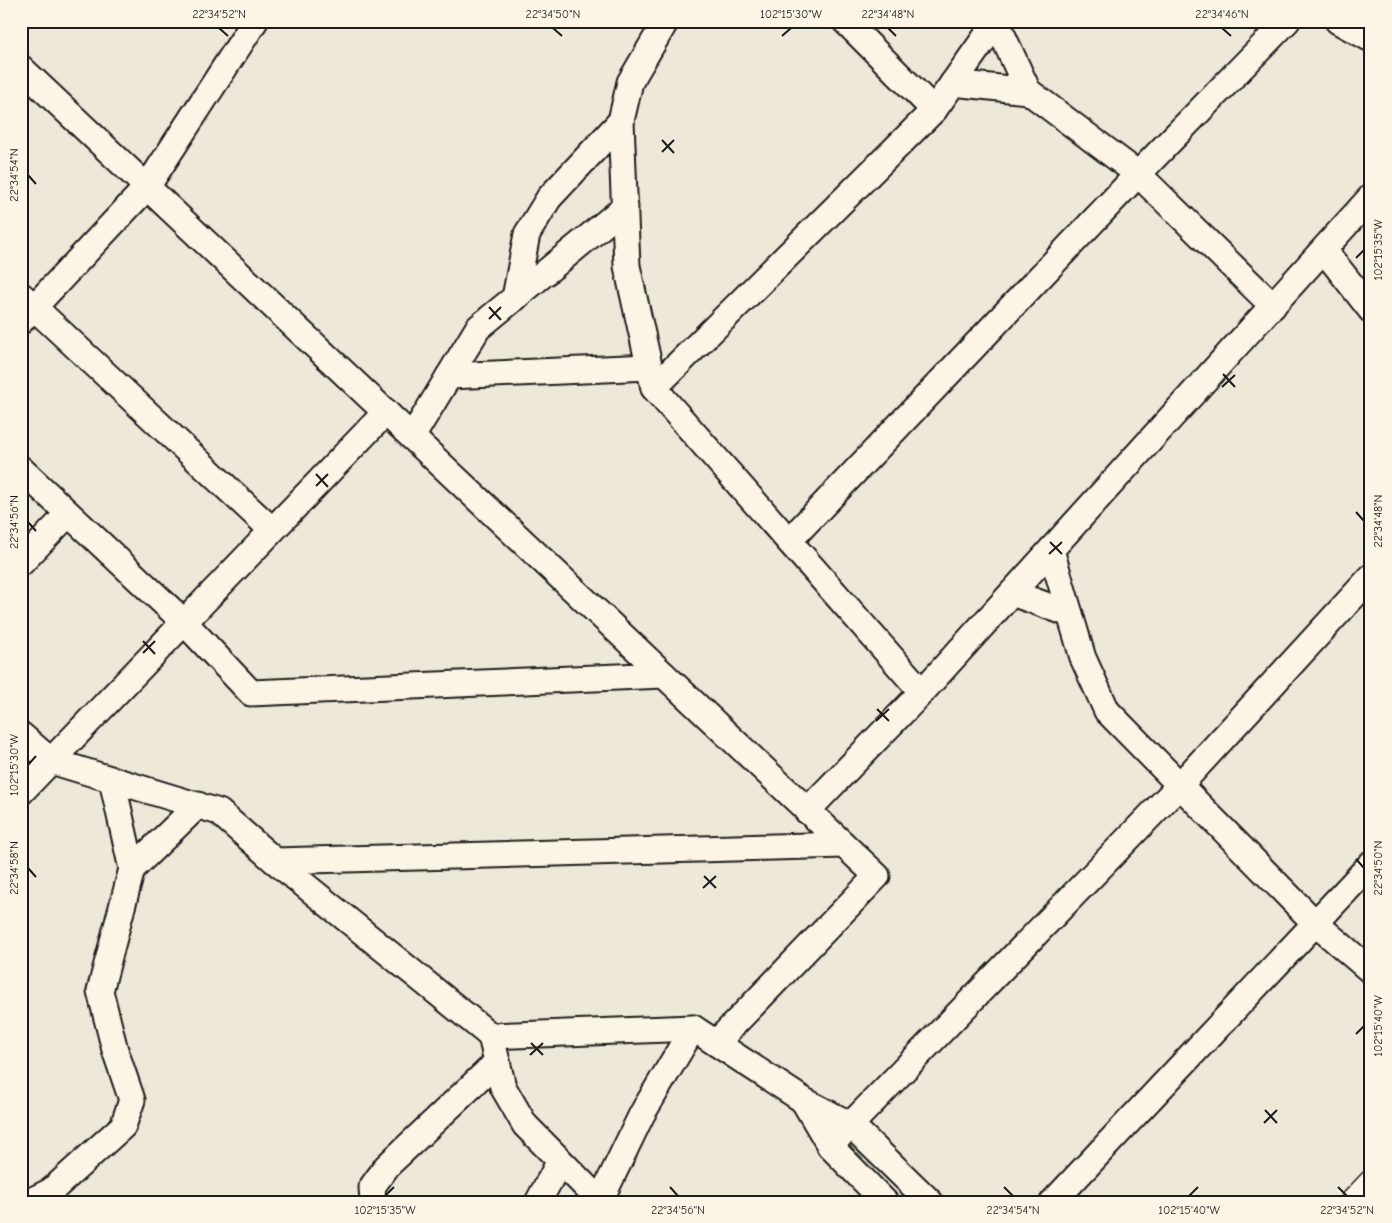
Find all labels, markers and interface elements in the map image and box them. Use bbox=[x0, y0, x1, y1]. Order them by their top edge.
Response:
text: 22°34'52"N bbox=[192, 7, 246, 21]
text: 22°34'50"N bbox=[526, 7, 580, 21]
text: 102°15'30"W bbox=[760, 7, 823, 21]
text: 22°34'48"N bbox=[862, 7, 914, 21]
text: 22°34'46"N bbox=[1195, 7, 1249, 21]
text: 22°34'54"N bbox=[7, 148, 21, 202]
text: 102°15'35"W bbox=[1371, 219, 1385, 281]
text: 22°34'56"N bbox=[7, 495, 21, 549]
text: 22°34'48"N bbox=[1371, 495, 1385, 547]
text: 102°15'30"W bbox=[7, 733, 21, 796]
text: 22°34'58"N bbox=[7, 841, 21, 895]
text: 22°34'50"N bbox=[1371, 841, 1385, 895]
text: 102°15'40"W bbox=[1371, 995, 1385, 1057]
text: 102°15'35"W bbox=[354, 1203, 416, 1217]
text: 22°34'56"N bbox=[651, 1203, 705, 1217]
text: 22°34'54"N bbox=[986, 1203, 1040, 1217]
text: 102°15'40"W bbox=[1158, 1203, 1220, 1217]
text: 22°34'52"N bbox=[1320, 1203, 1374, 1217]

